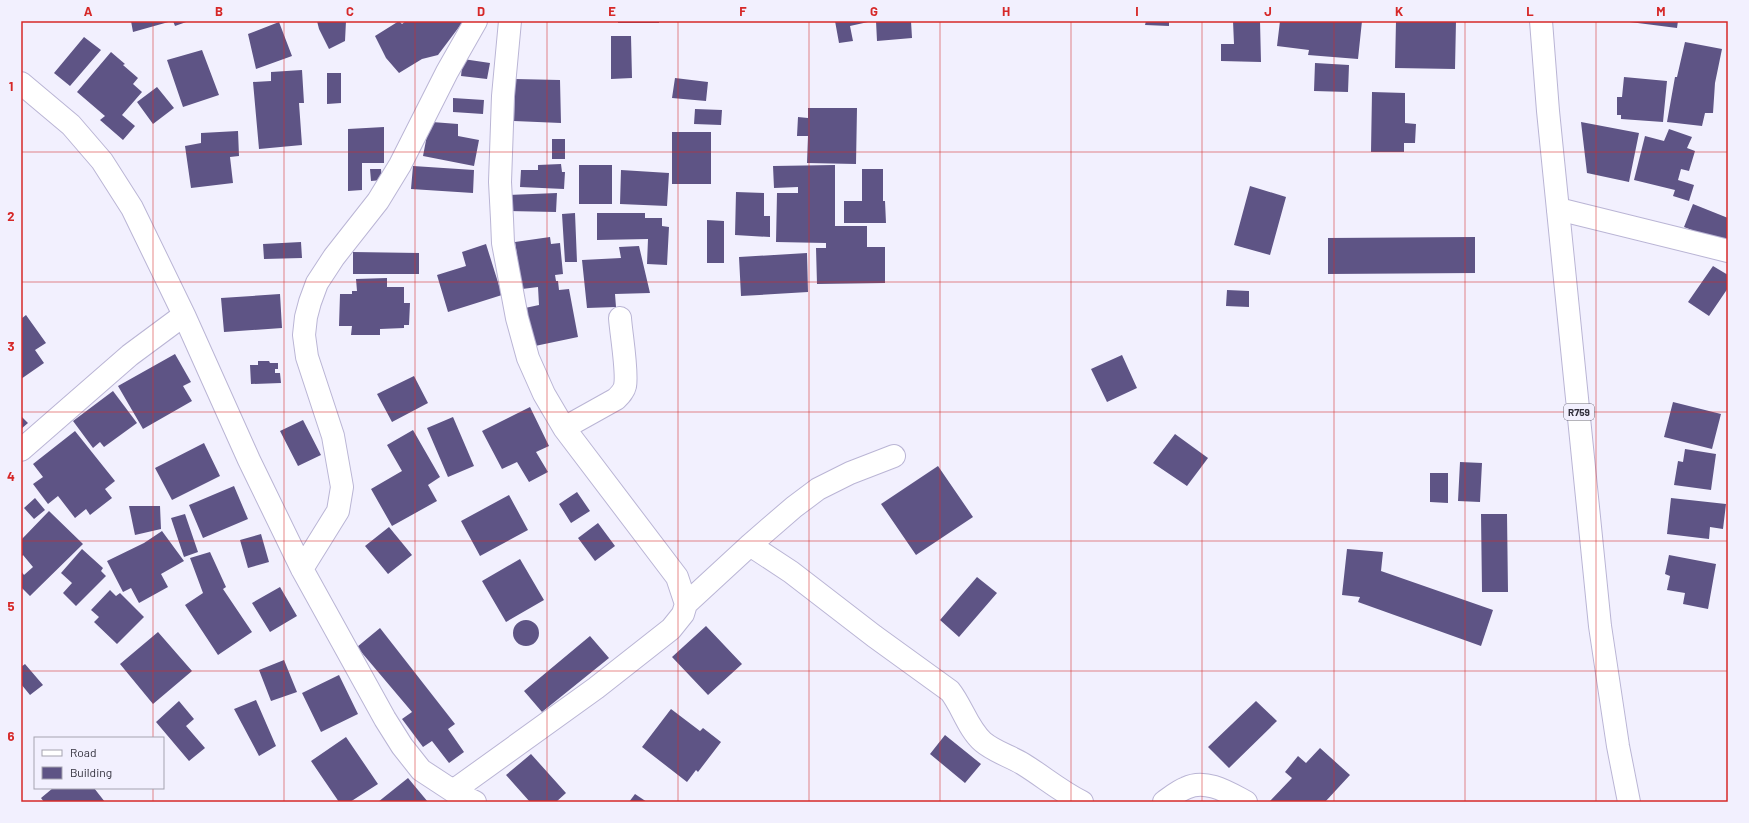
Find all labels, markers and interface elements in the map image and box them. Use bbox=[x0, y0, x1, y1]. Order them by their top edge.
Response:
text: A bbox=[84, 3, 93, 19]
text: B bbox=[215, 3, 223, 19]
text: C bbox=[346, 3, 354, 19]
text: D bbox=[477, 3, 485, 19]
text: E bbox=[608, 3, 616, 19]
text: F bbox=[739, 3, 747, 19]
text: G bbox=[870, 3, 878, 19]
text: H bbox=[1002, 3, 1010, 19]
text: I bbox=[1135, 3, 1139, 19]
text: J bbox=[1264, 3, 1272, 19]
text: K bbox=[1395, 3, 1403, 19]
text: L bbox=[1526, 3, 1534, 19]
text: M bbox=[1656, 3, 1666, 19]
text: 1 bbox=[9, 78, 13, 94]
text: 2 bbox=[7, 208, 15, 224]
text: 3 bbox=[7, 338, 15, 354]
road number: R759 bbox=[1564, 404, 1594, 420]
text: 4 bbox=[7, 468, 15, 484]
text: 5 bbox=[7, 598, 15, 614]
text: 6 bbox=[8, 728, 15, 744]
legend bbox=[34, 737, 164, 789]
text: Road bbox=[70, 745, 97, 759]
text: Building bbox=[70, 765, 112, 779]

